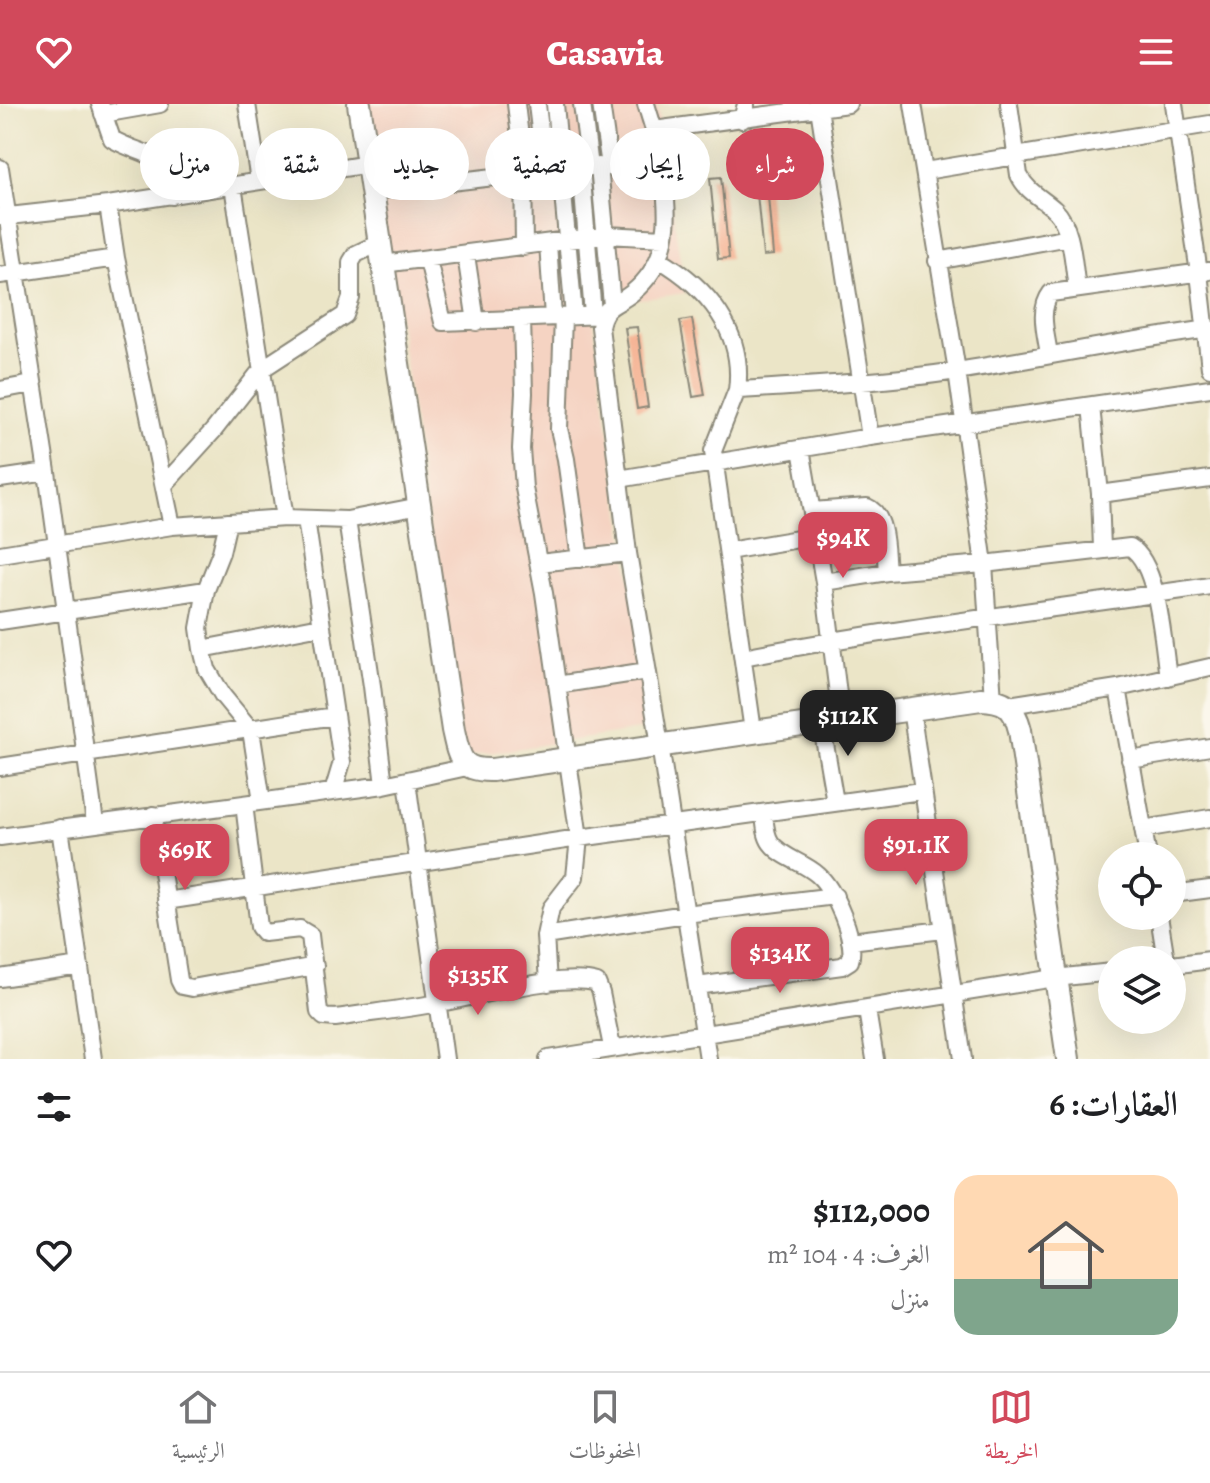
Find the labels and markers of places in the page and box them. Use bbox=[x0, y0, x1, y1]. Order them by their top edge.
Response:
pin: $94K bbox=[796, 512, 890, 580]
pin: $112K bbox=[792, 690, 904, 758]
pin: $91.1K bbox=[851, 819, 981, 887]
pin: $69K bbox=[138, 824, 232, 892]
pin: $134K bbox=[724, 927, 836, 995]
pin: $135K bbox=[422, 949, 534, 1017]

